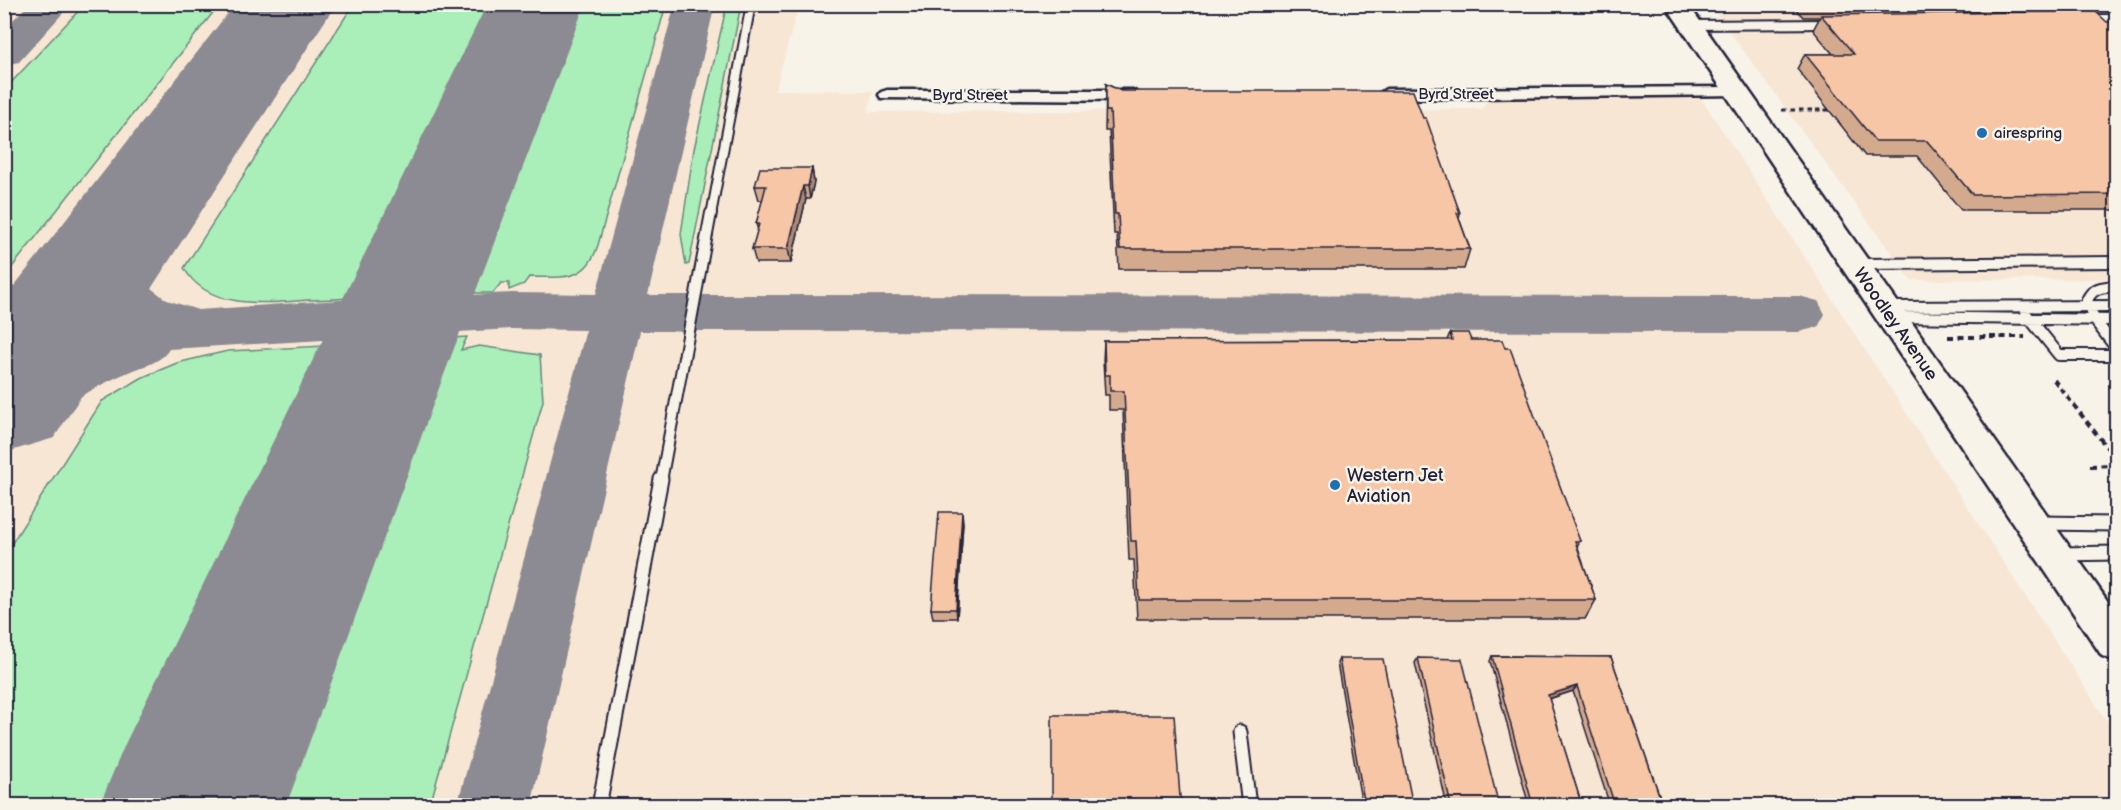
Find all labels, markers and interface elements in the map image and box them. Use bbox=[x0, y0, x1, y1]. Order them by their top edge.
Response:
street label: Byrd Street bbox=[1418, 85, 1494, 104]
street label: Byrd Street bbox=[932, 86, 1008, 105]
place label: airespring bbox=[1994, 124, 2062, 143]
marker: airespring bbox=[1975, 126, 1989, 140]
street label: Woodley Avenue bbox=[1849, 264, 1942, 385]
place label: Western Jet Aviation bbox=[1347, 465, 1444, 507]
marker: Western Jet Aviation bbox=[1328, 478, 1342, 492]

